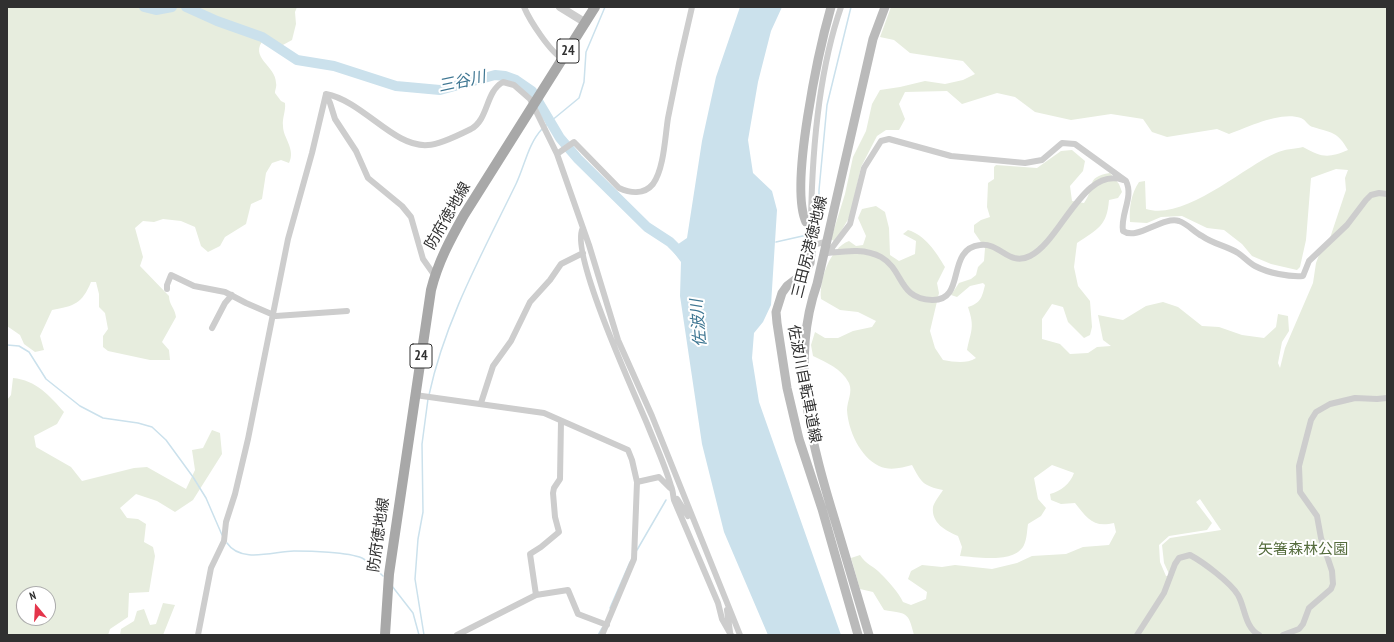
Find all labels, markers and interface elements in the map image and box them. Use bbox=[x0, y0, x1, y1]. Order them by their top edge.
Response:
road number: 24 bbox=[557, 39, 579, 63]
water label: 三谷川 bbox=[437, 68, 487, 96]
street label: 防府徳地線 bbox=[421, 179, 475, 253]
street label: 三田尻港徳地線 bbox=[789, 194, 831, 300]
water label: 佐波川 bbox=[687, 298, 711, 348]
street label: 佐波川自転車道線 bbox=[784, 323, 824, 445]
road number: 24 bbox=[410, 344, 432, 368]
street label: 防府徳地線 bbox=[365, 497, 393, 573]
park label: 矢箸森林公園 bbox=[1258, 541, 1348, 559]
north arrow bbox=[16, 586, 56, 626]
text: N bbox=[28, 588, 38, 603]

